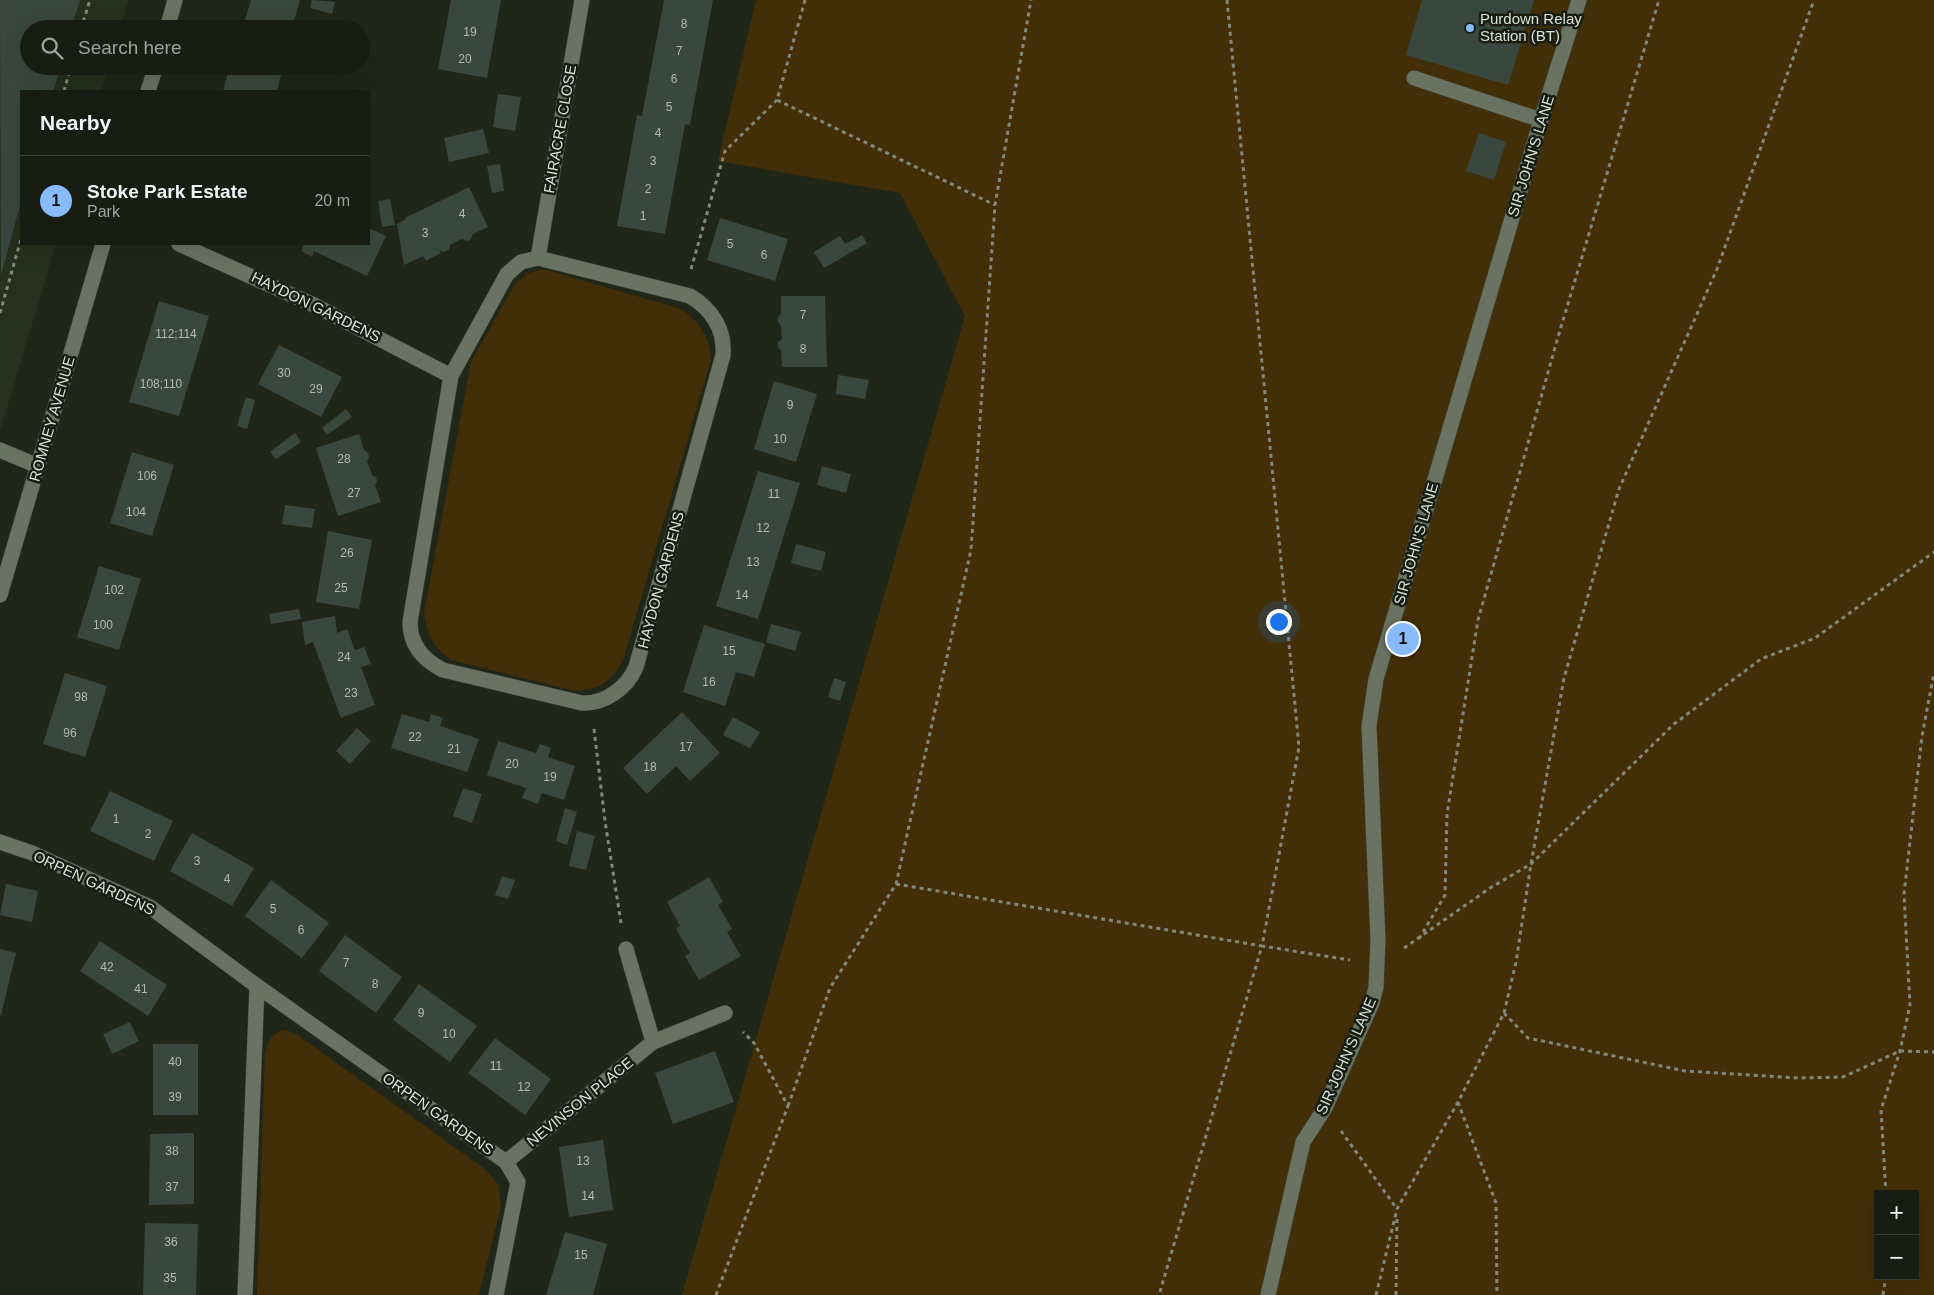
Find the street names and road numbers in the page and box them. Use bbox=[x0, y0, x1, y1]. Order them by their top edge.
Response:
street label: FAIRACRE CLOSE bbox=[540, 63, 579, 194]
street label: SIR JOHN'S LANE bbox=[1504, 93, 1557, 219]
street label: HAYDON GARDENS bbox=[249, 268, 383, 345]
street label: ROMNEY AVENUE bbox=[26, 354, 78, 483]
street label: SIR JOHN'S LANE bbox=[1390, 481, 1441, 607]
street label: HAYDON GARDENS bbox=[634, 509, 687, 650]
street label: ORPEN GARDENS bbox=[31, 847, 157, 918]
street label: SIR JOHN'S LANE bbox=[1312, 995, 1379, 1117]
street label: NEVINSON PLACE bbox=[523, 1054, 636, 1150]
street label: ORPEN GARDENS bbox=[379, 1069, 497, 1158]

